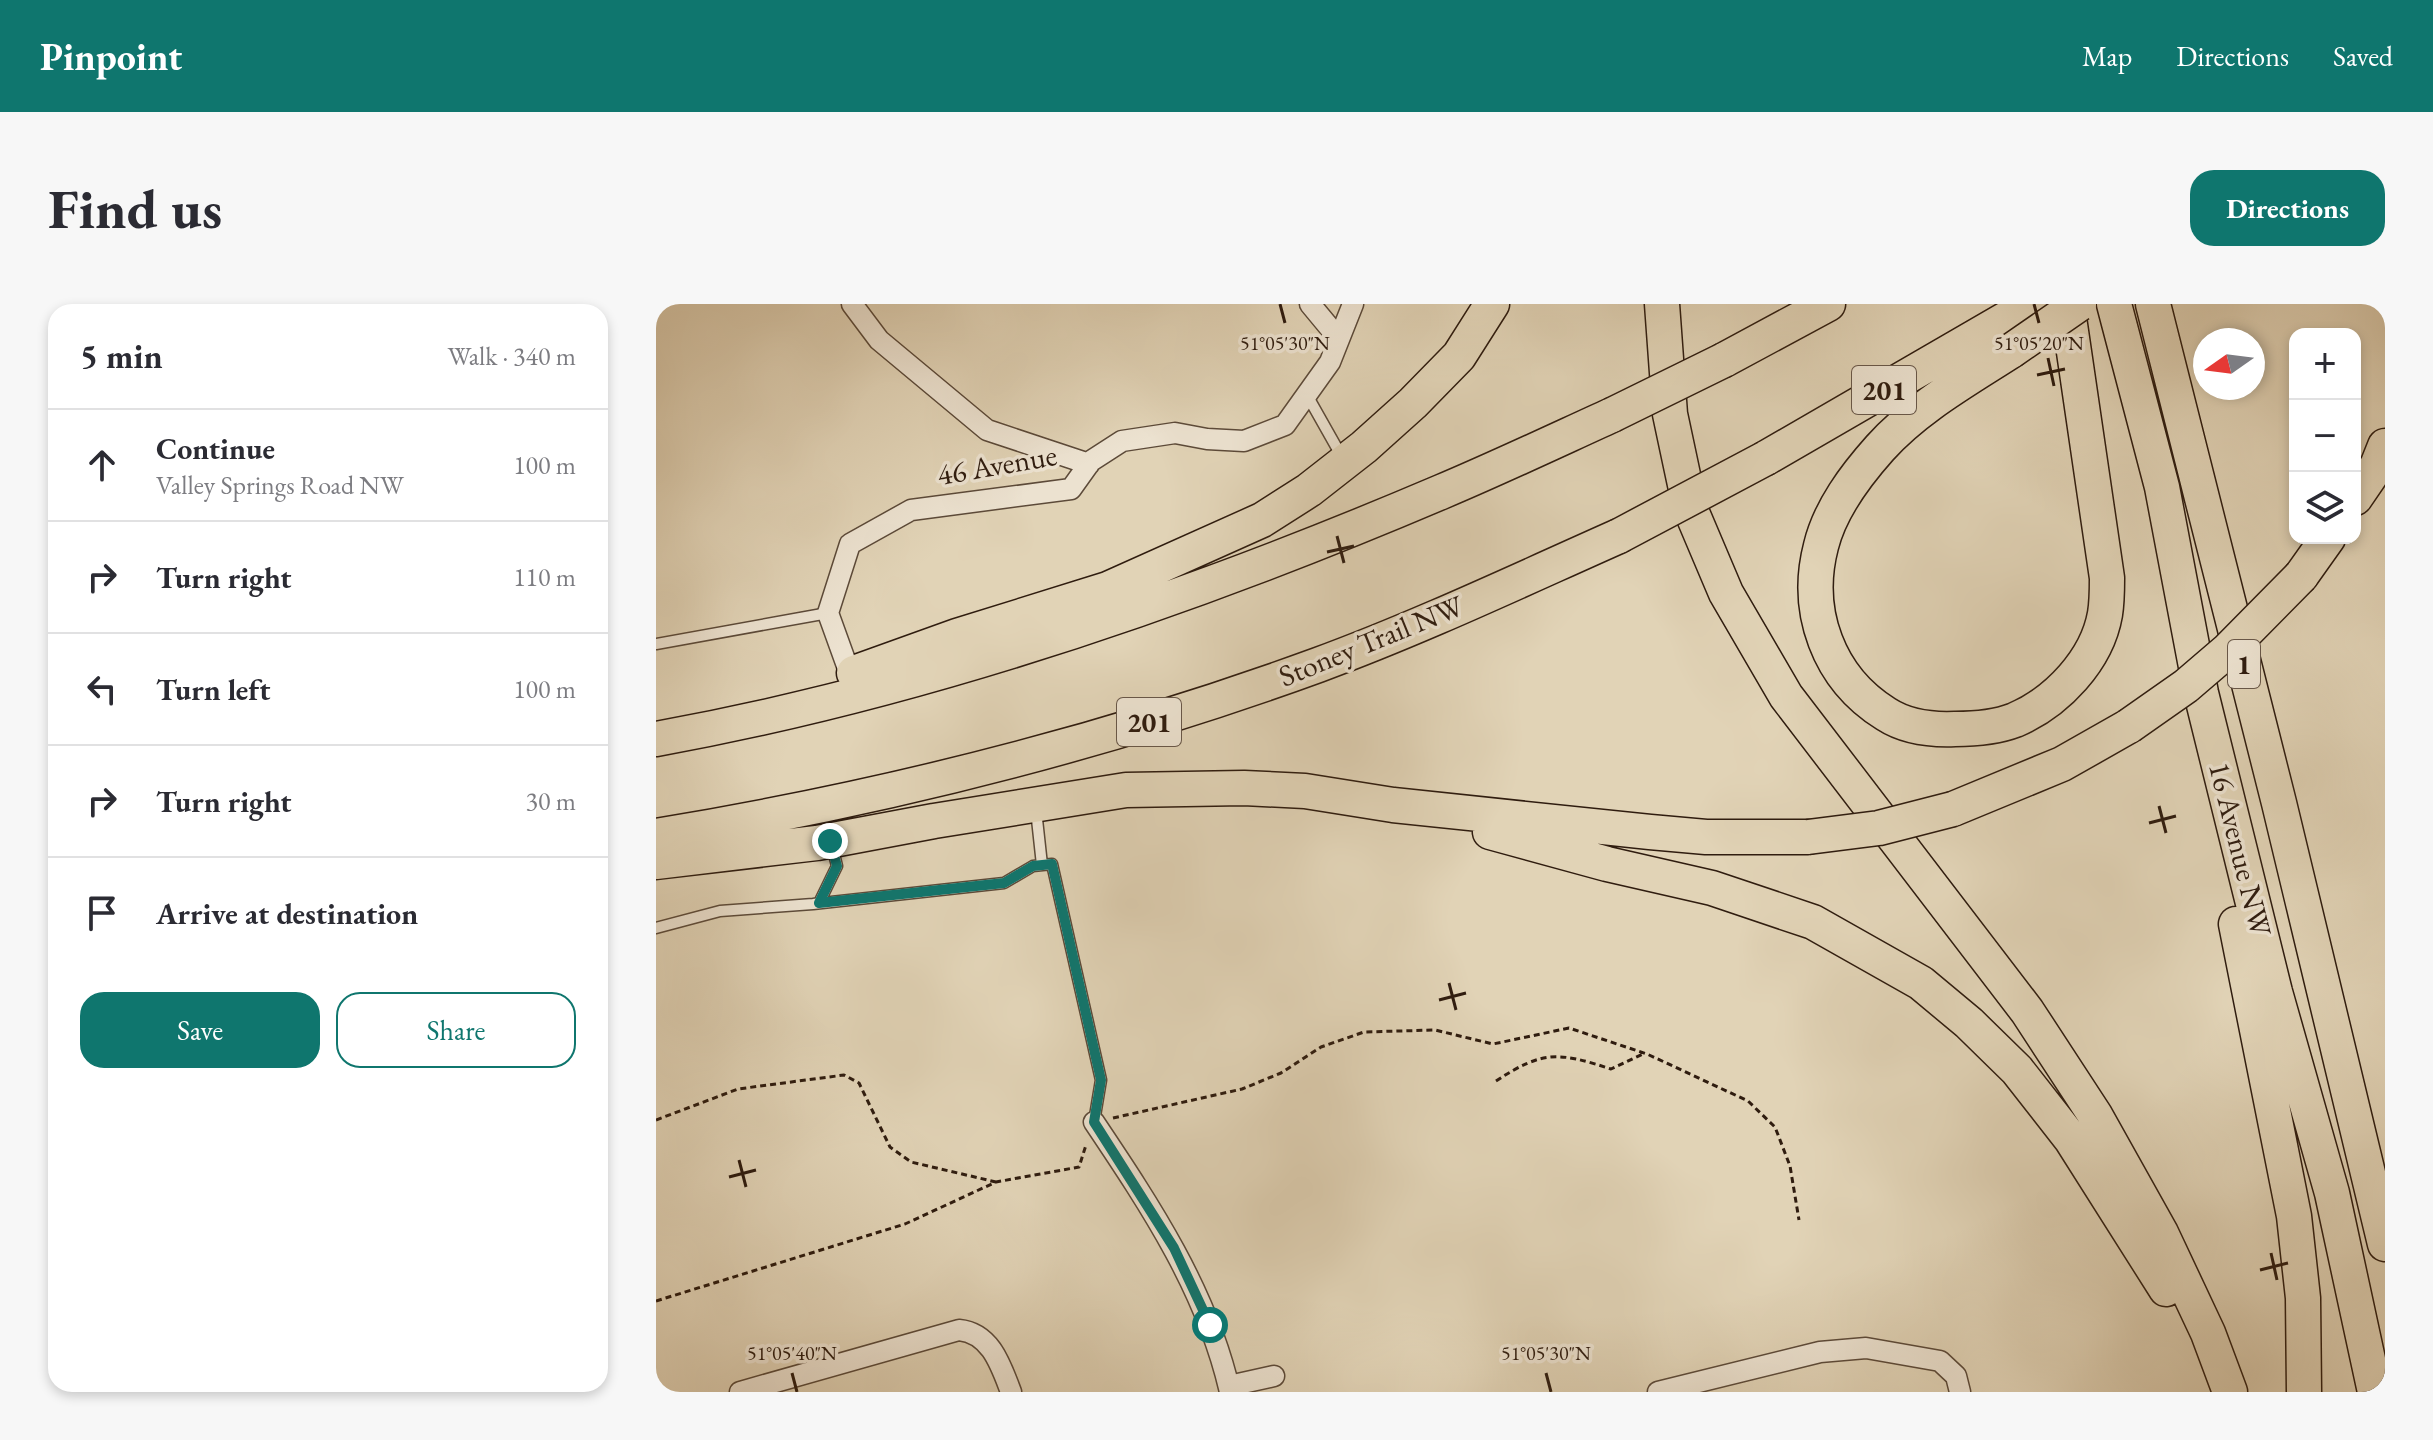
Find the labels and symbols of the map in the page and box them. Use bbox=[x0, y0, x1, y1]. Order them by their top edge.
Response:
north arrow bbox=[2193, 328, 2265, 400]
text: 51°05'30"N bbox=[1240, 330, 1330, 356]
text: 51°05'20"N bbox=[1994, 330, 2084, 356]
road number: 201 bbox=[1852, 366, 1916, 414]
street label: 46 Avenue bbox=[934, 435, 1060, 494]
street label: Stoney Trail NW bbox=[1273, 586, 1469, 695]
road number: 1 bbox=[2228, 640, 2260, 688]
road number: 201 bbox=[1117, 698, 1181, 746]
street label: 16 Avenue NW bbox=[2200, 758, 2281, 941]
route end bbox=[812, 823, 848, 859]
route start bbox=[1192, 1307, 1228, 1343]
text: 51°05'40"N bbox=[747, 1340, 837, 1366]
text: 51°05'30"N bbox=[1501, 1340, 1591, 1366]

